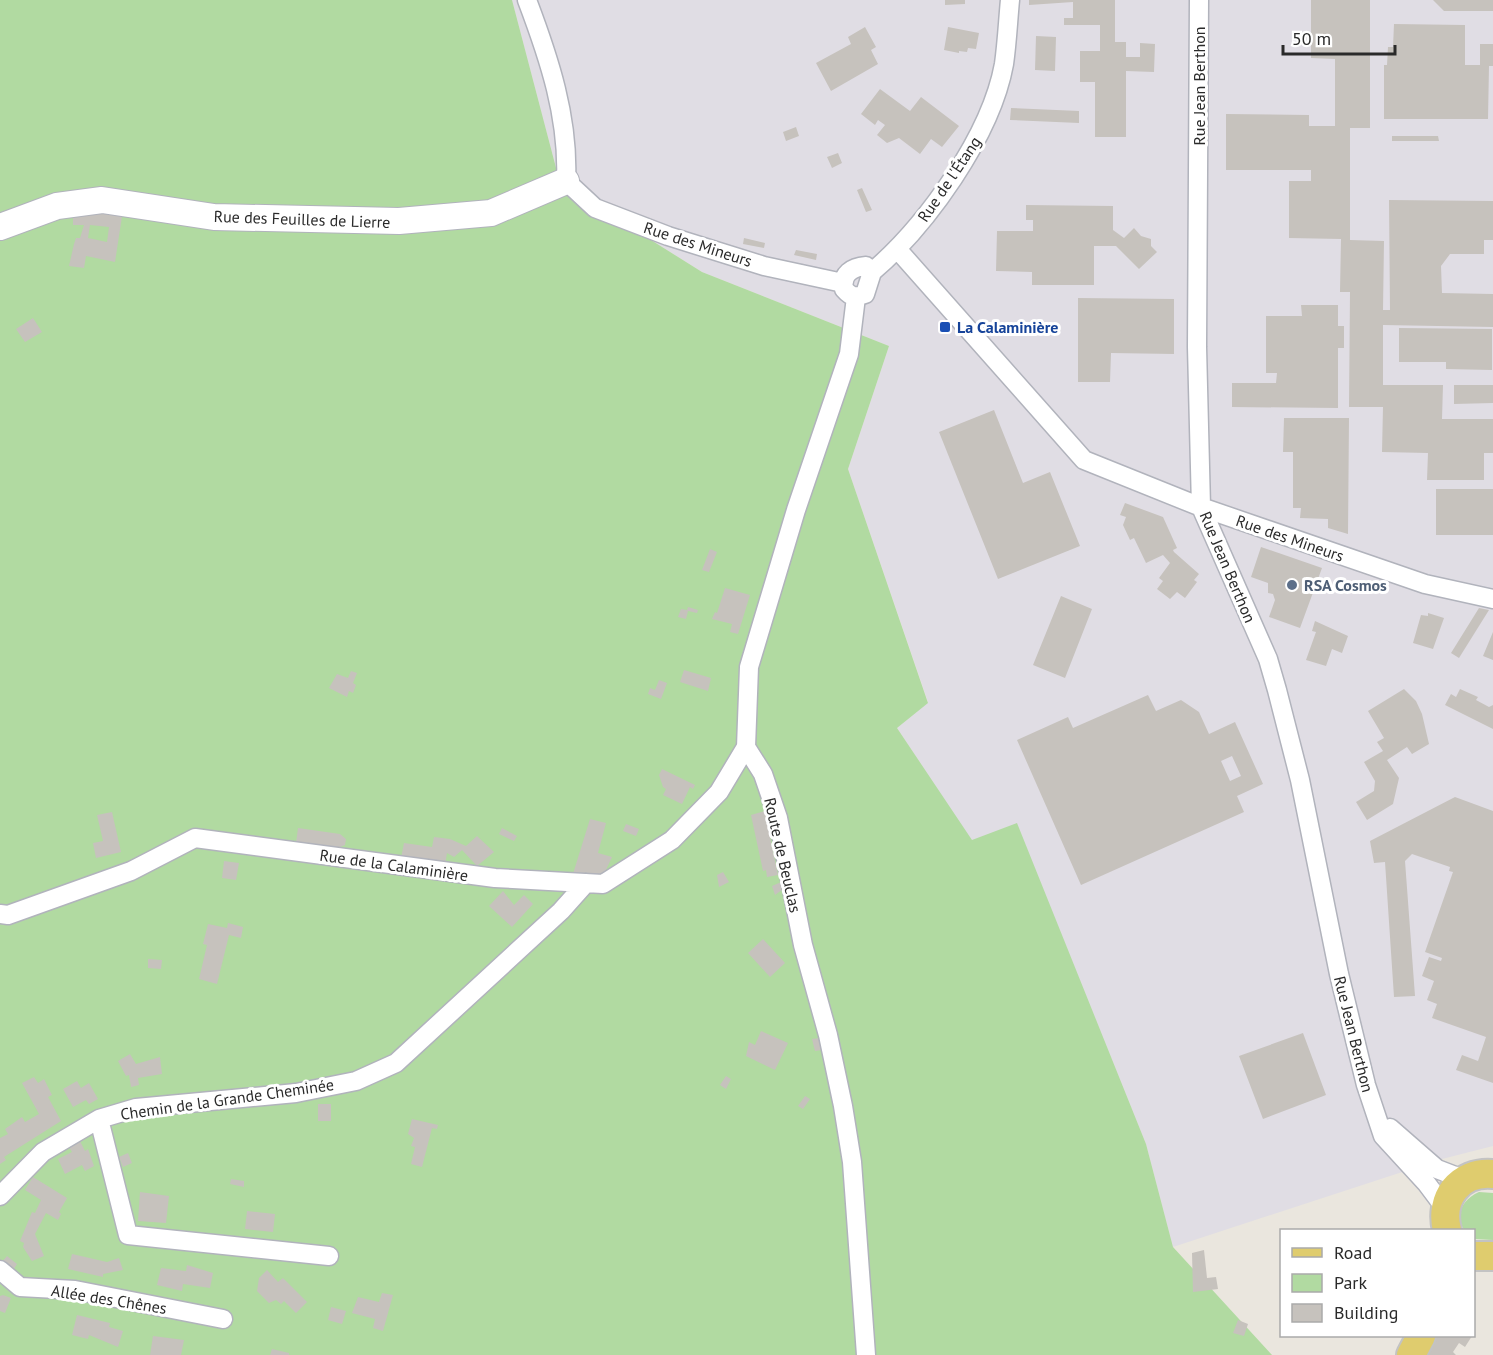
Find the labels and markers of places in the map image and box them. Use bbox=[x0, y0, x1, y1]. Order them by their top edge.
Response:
place label: La Calaminière bbox=[957, 317, 1058, 337]
marker: La Calaminière bbox=[938, 320, 952, 334]
place label: RSA Cosmos bbox=[1304, 575, 1387, 595]
marker: RSA Cosmos bbox=[1285, 578, 1299, 592]

